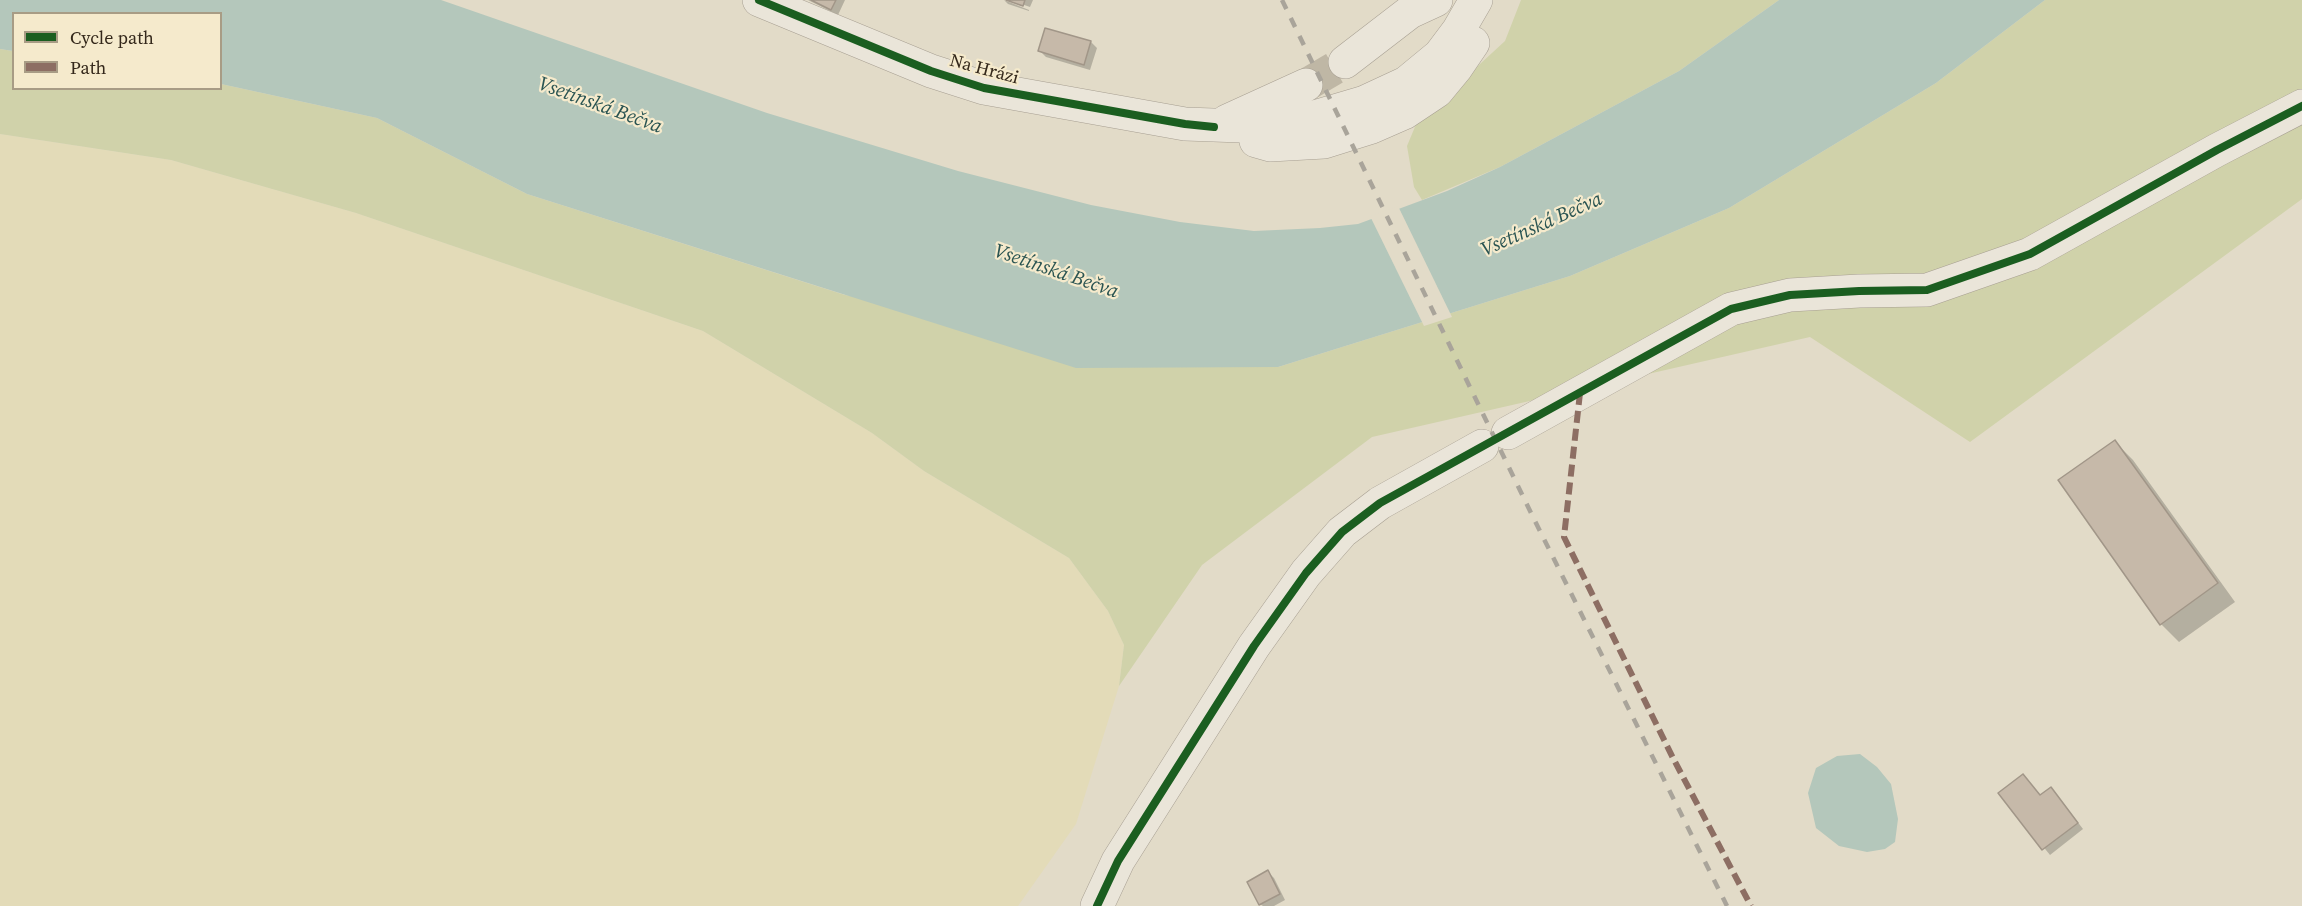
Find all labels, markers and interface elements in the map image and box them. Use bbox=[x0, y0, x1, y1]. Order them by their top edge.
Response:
legend bbox=[12, 12, 222, 90]
text: Cycle path bbox=[70, 25, 154, 50]
street label: Na Hrázi bbox=[947, 50, 1021, 90]
text: Path bbox=[70, 55, 106, 80]
water label: Vsetínská Bečva bbox=[535, 72, 665, 140]
water label: Vsetínská Bečva bbox=[1478, 188, 1606, 262]
water label: Vsetínská Bečva bbox=[991, 239, 1121, 305]

